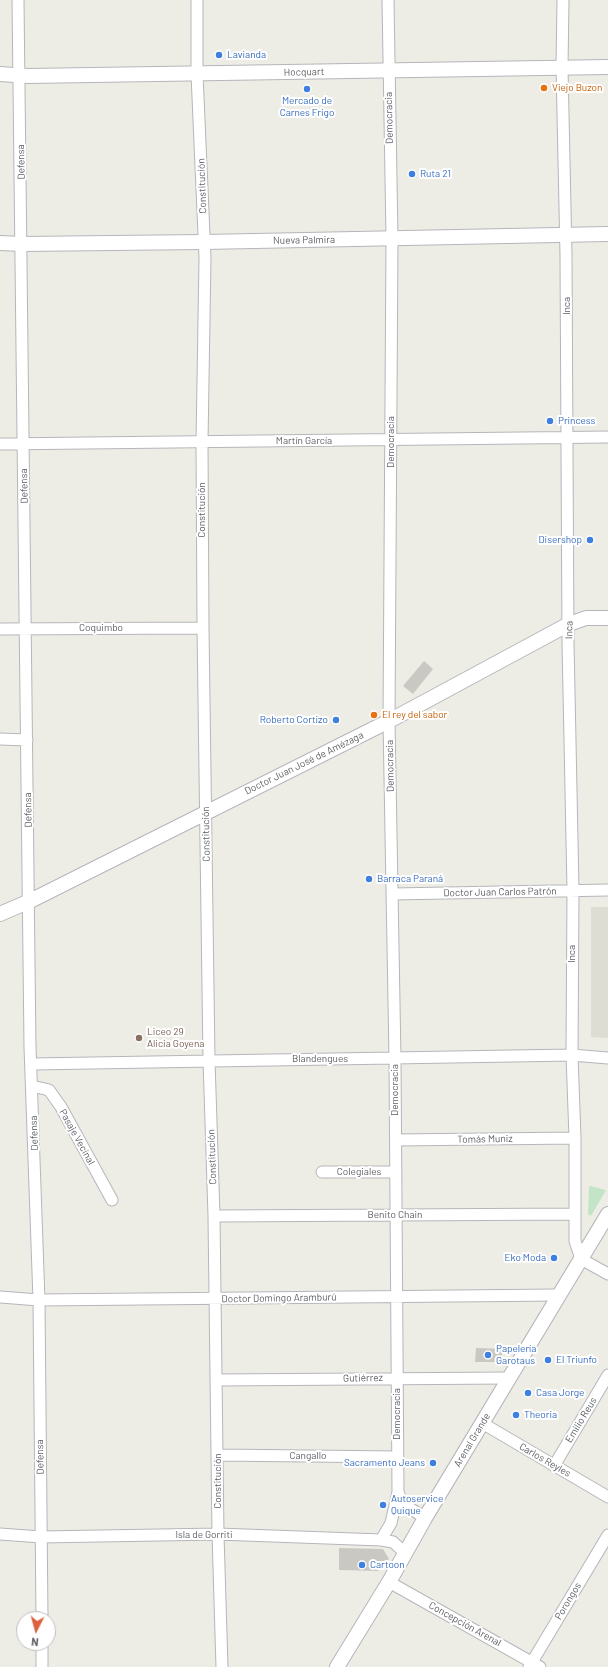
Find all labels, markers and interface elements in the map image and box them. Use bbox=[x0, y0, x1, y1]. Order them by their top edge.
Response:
place label: Lavianda bbox=[227, 49, 266, 61]
marker: Lavianda bbox=[214, 50, 224, 60]
street label: Hocquart bbox=[284, 66, 324, 78]
place label: Viejo Buzon bbox=[552, 82, 602, 94]
marker: Viejo Buzon bbox=[539, 83, 549, 93]
marker: Mercado de Carnes Frigo bbox=[302, 84, 312, 94]
street label: Democracia bbox=[383, 92, 395, 144]
place label: Mercado de Carnes Frigo bbox=[280, 95, 334, 118]
street label: Defensa bbox=[15, 144, 27, 180]
street label: Constitución bbox=[195, 158, 209, 214]
place label: Ruta 21 bbox=[420, 168, 451, 180]
marker: Ruta 21 bbox=[407, 169, 417, 179]
street label: Nueva Palmira bbox=[273, 233, 335, 247]
street label: Inca bbox=[561, 297, 573, 315]
place label: Princess bbox=[558, 415, 595, 427]
street label: Democracia bbox=[385, 416, 397, 468]
marker: Princess bbox=[545, 416, 555, 426]
street label: Martín García bbox=[276, 435, 332, 447]
street label: Defensa bbox=[18, 468, 30, 504]
street label: Constitución bbox=[196, 482, 208, 538]
place label: Disershop bbox=[538, 534, 582, 546]
marker: Disershop bbox=[585, 535, 595, 545]
street label: Inca bbox=[563, 621, 575, 639]
street label: Coquimbo bbox=[79, 622, 123, 634]
place label: El rey del sabor bbox=[382, 709, 447, 721]
marker: El rey del sabor bbox=[369, 710, 379, 720]
place label: Roberto Cortizo bbox=[260, 714, 328, 726]
marker: Roberto Cortizo bbox=[331, 715, 341, 725]
street label: Doctor Juan José de Amézaga bbox=[243, 729, 365, 797]
street label: Democracia bbox=[384, 740, 396, 792]
street label: Defensa bbox=[22, 792, 34, 828]
street label: Constitución bbox=[200, 806, 212, 862]
place label: Barraca Paraná bbox=[377, 873, 443, 885]
marker: Barraca Paraná bbox=[364, 874, 374, 884]
street label: Doctor Juan Carlos Patrón bbox=[443, 885, 557, 899]
street label: Inca bbox=[566, 945, 578, 963]
place label: Liceo 29 Alicia Goyena bbox=[147, 1026, 204, 1050]
marker: Liceo 29 Alicia Goyena bbox=[134, 1033, 144, 1043]
street label: Blandengues bbox=[292, 1053, 348, 1065]
street label: Democracia bbox=[389, 1064, 401, 1116]
street label: Pasaje Vecinal bbox=[57, 1107, 97, 1167]
street label: Defensa bbox=[27, 1115, 41, 1151]
street label: Constitución bbox=[205, 1129, 219, 1185]
street label: Tomás Muniz bbox=[457, 1133, 513, 1145]
street label: Colegiales bbox=[337, 1166, 381, 1178]
street label: Benito Chain bbox=[368, 1209, 422, 1221]
place label: Eko Moda bbox=[505, 1252, 546, 1264]
marker: Eko Moda bbox=[549, 1253, 559, 1263]
street label: Doctor Domingo Aramburú bbox=[221, 1291, 337, 1305]
place label: Papelería Garotaus bbox=[496, 1343, 536, 1366]
marker: Papelería Garotaus bbox=[483, 1350, 493, 1360]
place label: El Triunfo bbox=[556, 1354, 597, 1366]
marker: El Triunfo bbox=[543, 1355, 553, 1365]
street label: Gutiérrez bbox=[343, 1372, 383, 1384]
place label: Casa Jorge bbox=[536, 1387, 584, 1399]
street label: Democracia bbox=[391, 1388, 403, 1440]
marker: Casa Jorge bbox=[523, 1388, 533, 1398]
street label: Emilio Reus bbox=[563, 1395, 599, 1445]
place label: Theoria bbox=[524, 1409, 557, 1421]
marker: Theoria bbox=[511, 1410, 521, 1420]
street label: Arenal Grande bbox=[451, 1411, 493, 1469]
street label: Defensa bbox=[34, 1439, 46, 1475]
street label: Carlos Reyles bbox=[517, 1440, 573, 1480]
street label: Cangallo bbox=[289, 1450, 327, 1462]
street label: Constitución bbox=[212, 1453, 224, 1509]
place label: Sacramento Jeans bbox=[344, 1457, 425, 1469]
marker: Sacramento Jeans bbox=[428, 1458, 438, 1468]
place label: Autoservice Quique bbox=[391, 1493, 443, 1516]
marker: Autoservice Quique bbox=[378, 1500, 388, 1510]
street label: Isla de Gorriti bbox=[175, 1529, 233, 1541]
place label: Cartoon bbox=[370, 1559, 405, 1571]
marker: Cartoon bbox=[357, 1560, 367, 1570]
street label: Porongos bbox=[552, 1580, 584, 1622]
street label: Concepción Arenal bbox=[427, 1599, 503, 1649]
north arrow bbox=[16, 1611, 56, 1651]
text: N bbox=[30, 1636, 39, 1649]

